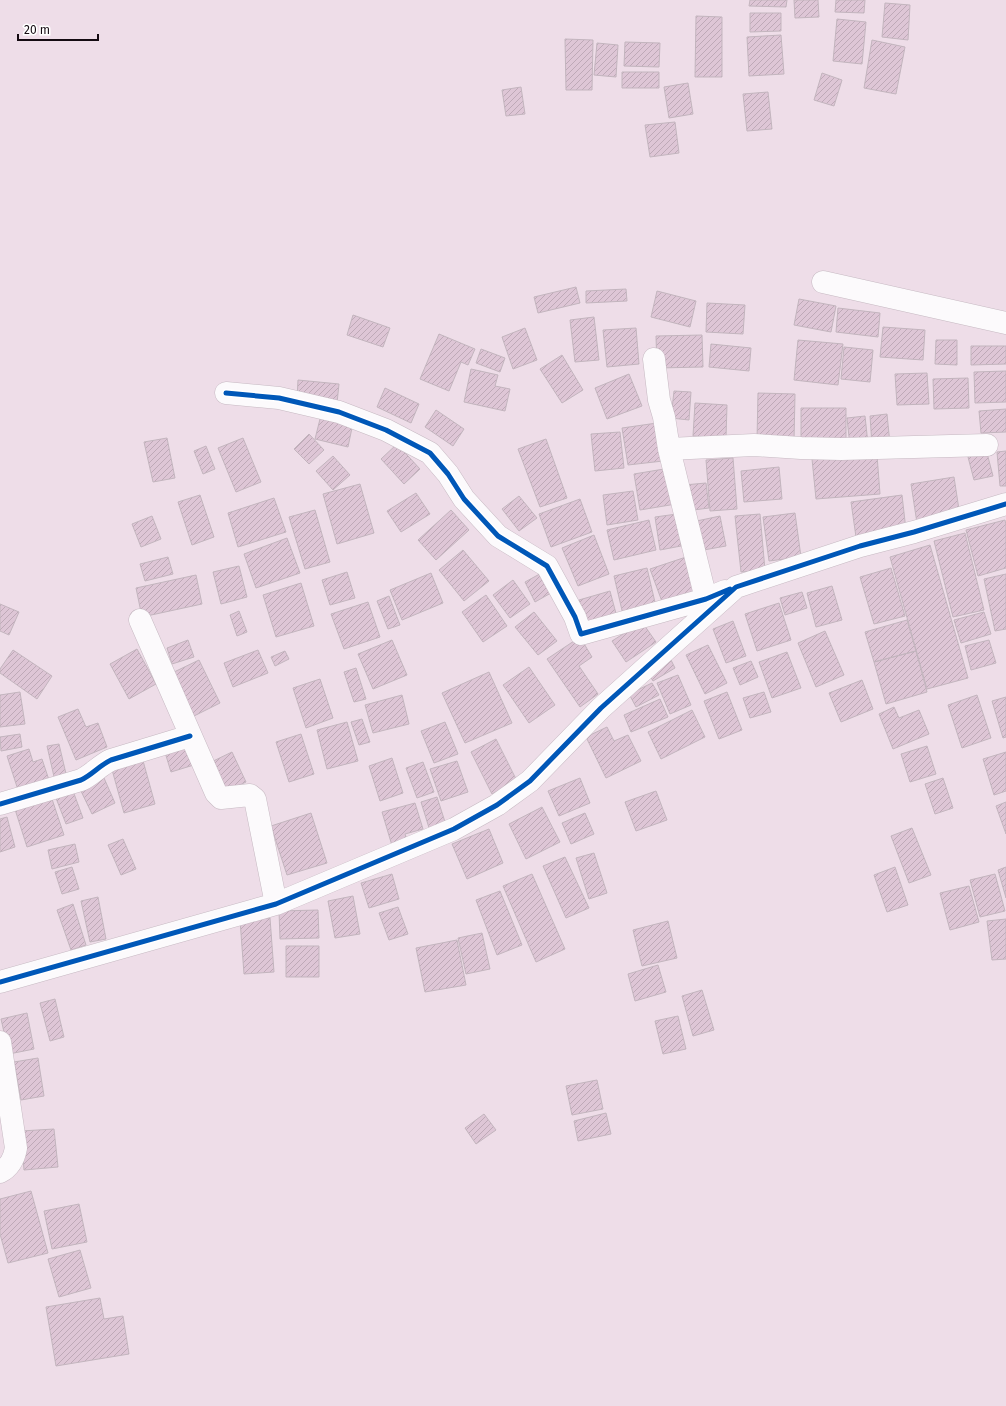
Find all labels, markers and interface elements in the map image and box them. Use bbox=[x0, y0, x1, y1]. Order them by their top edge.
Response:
scale bar bbox=[18, 16, 98, 42]
text: 20 m bbox=[24, 23, 50, 37]

